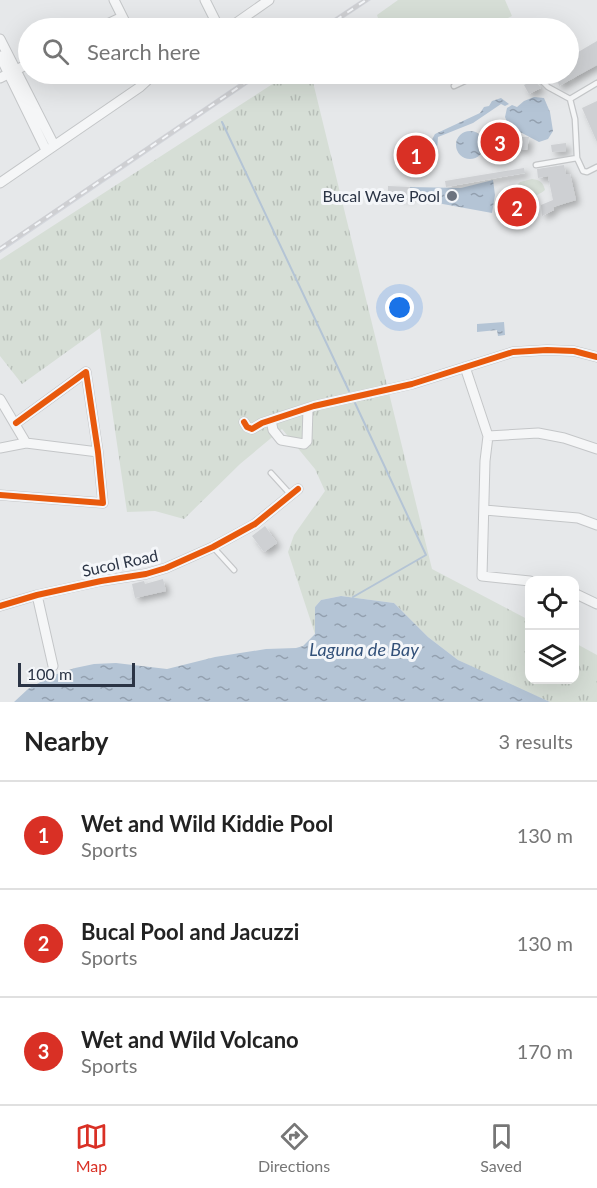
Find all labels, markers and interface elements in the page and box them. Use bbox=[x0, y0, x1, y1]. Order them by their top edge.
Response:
search box bbox=[18, 18, 579, 84]
icon: search bbox=[39, 35, 72, 68]
text: Search here bbox=[87, 38, 200, 65]
pin: 3 bbox=[480, 120, 520, 164]
pin: 1 bbox=[396, 132, 436, 178]
pin: 2 bbox=[498, 184, 536, 230]
place label: Bucal Wave Pool bbox=[323, 186, 440, 205]
marker: Bucal Wave Pool bbox=[445, 189, 459, 203]
your location bbox=[385, 293, 414, 322]
street label: Sucol Road bbox=[80, 545, 160, 580]
map controls bbox=[525, 576, 579, 684]
button: locate bbox=[525, 576, 579, 630]
button: layers bbox=[525, 630, 579, 684]
water label: Laguna de Bay bbox=[309, 638, 419, 660]
scale bar bbox=[18, 660, 135, 688]
text: 100 m bbox=[27, 664, 72, 683]
text: Nearby bbox=[24, 725, 109, 757]
text: 3 results bbox=[498, 729, 573, 753]
text: Wet and Wild Kiddie Pool bbox=[81, 810, 333, 837]
text: 1 bbox=[38, 823, 49, 847]
text: 130 m bbox=[517, 823, 573, 847]
text: Sports bbox=[81, 837, 137, 861]
text: Bucal Pool and Jacuzzi bbox=[81, 918, 299, 945]
text: 2 bbox=[38, 931, 49, 955]
text: 130 m bbox=[517, 931, 573, 955]
text: Sports bbox=[81, 945, 137, 969]
text: Wet and Wild Volcano bbox=[81, 1026, 299, 1053]
text: 3 bbox=[38, 1039, 49, 1063]
text: 170 m bbox=[517, 1039, 573, 1063]
text: Sports bbox=[81, 1053, 137, 1077]
tab: Map bbox=[75, 1120, 108, 1175]
tab: Directions bbox=[258, 1120, 330, 1175]
tab: Saved bbox=[480, 1120, 522, 1175]

